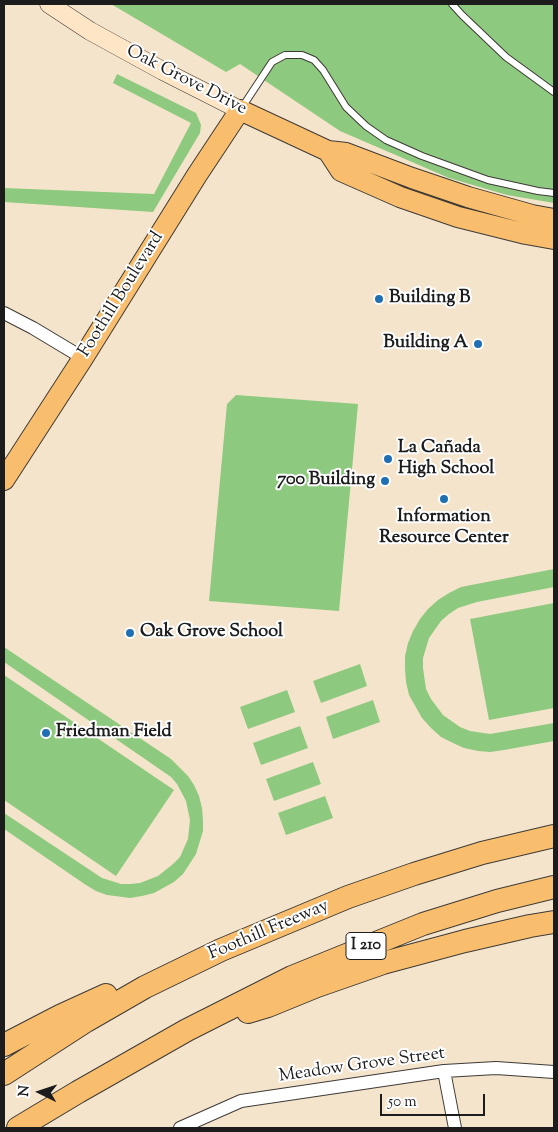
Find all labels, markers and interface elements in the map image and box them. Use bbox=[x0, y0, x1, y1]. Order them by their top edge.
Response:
street label: Oak Grove Drive bbox=[122, 41, 250, 121]
street label: Foothill Boulevard bbox=[75, 228, 169, 362]
place label: Building B bbox=[389, 288, 470, 310]
marker: Building B bbox=[373, 293, 385, 305]
place label: Building A bbox=[383, 333, 468, 355]
marker: Building A bbox=[472, 338, 484, 350]
place label: La Cañada High School bbox=[398, 438, 494, 480]
marker: La Cañada High School bbox=[382, 453, 394, 465]
place label: 700 Building bbox=[277, 470, 375, 492]
marker: 700 Building bbox=[379, 475, 391, 487]
marker: Information Resource Center bbox=[438, 493, 450, 505]
place label: Information Resource Center bbox=[379, 507, 509, 550]
place label: Oak Grove School bbox=[140, 622, 283, 644]
marker: Oak Grove School bbox=[124, 627, 136, 639]
place label: Friedman Field bbox=[56, 722, 172, 744]
marker: Friedman Field bbox=[40, 727, 52, 739]
street label: Foothill Freeway bbox=[206, 896, 332, 966]
road number: I 210 bbox=[346, 932, 386, 959]
street label: Meadow Grove Street bbox=[277, 1044, 447, 1088]
north arrow bbox=[15, 1067, 65, 1117]
scale bar bbox=[383, 1084, 488, 1116]
text: N bbox=[15, 1085, 35, 1097]
text: 50 m bbox=[388, 1092, 417, 1113]

